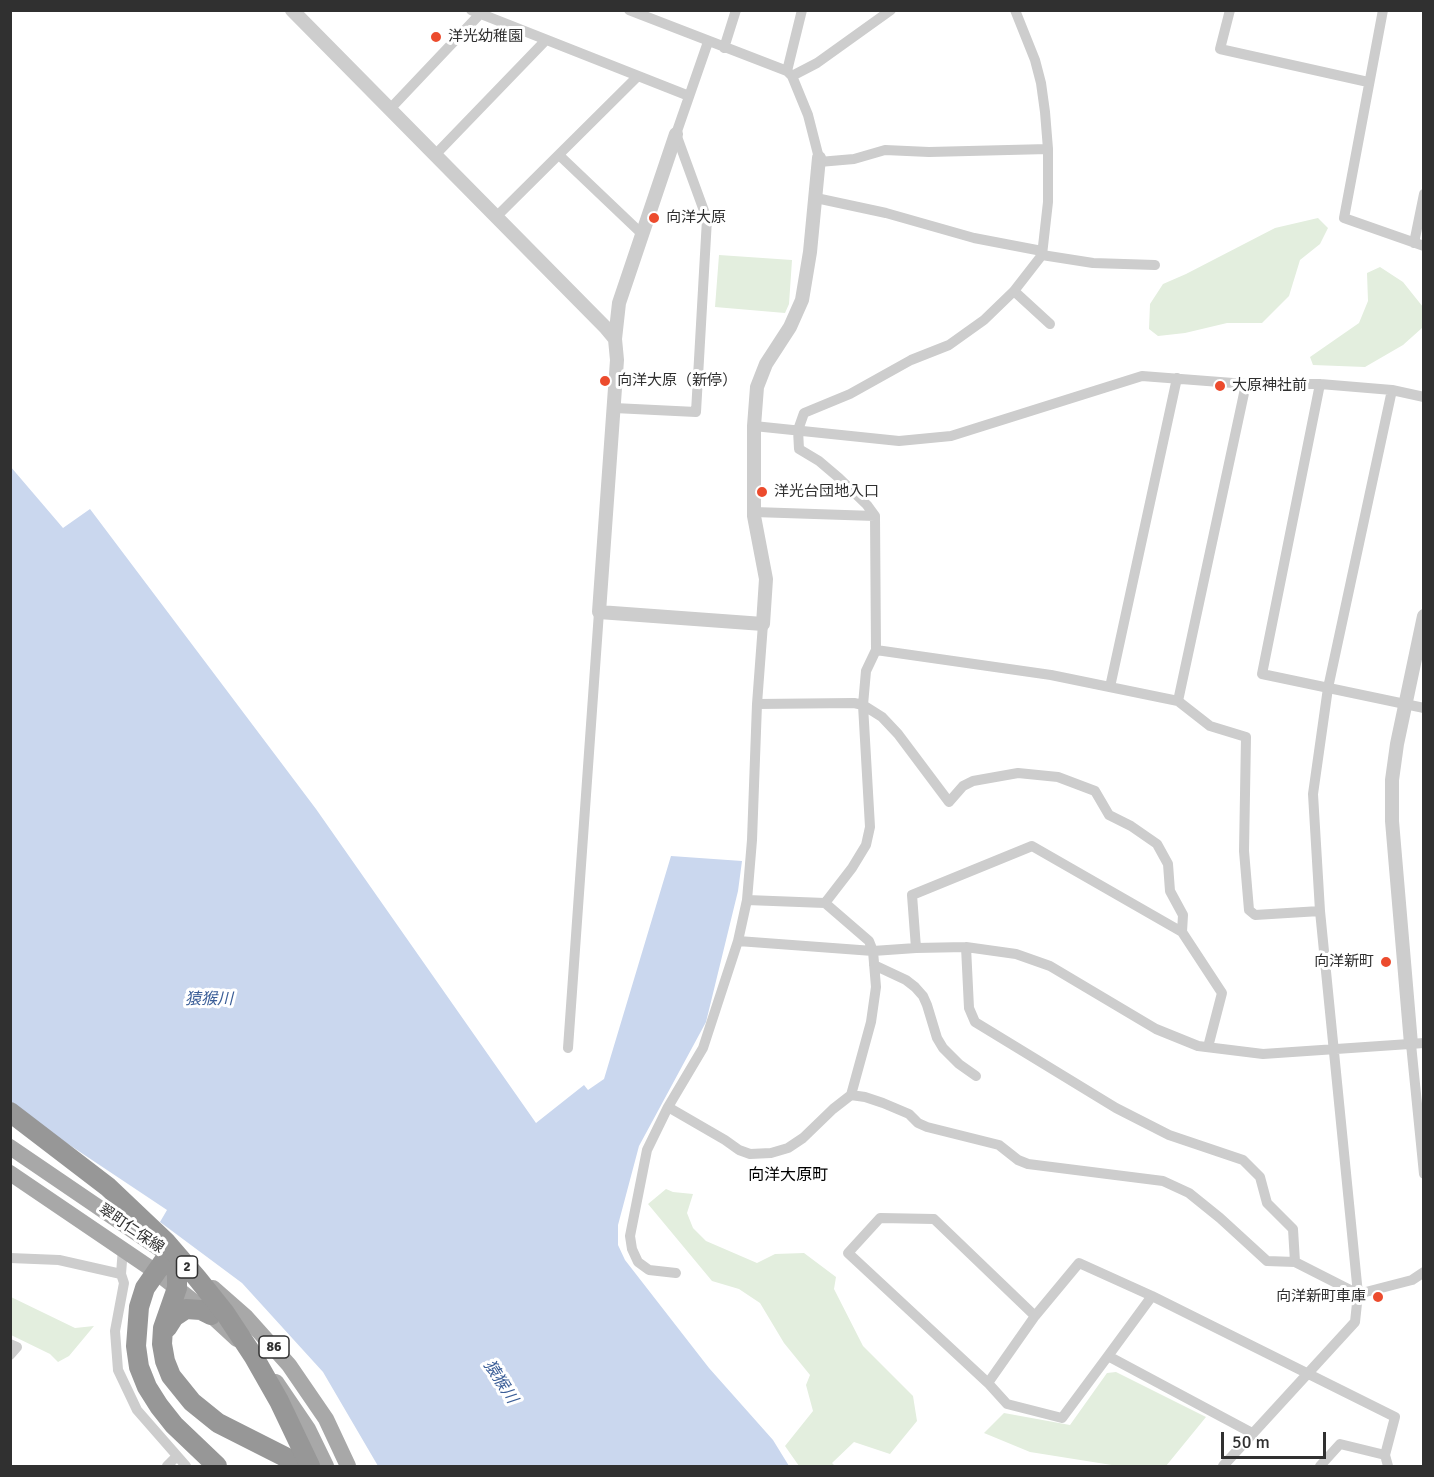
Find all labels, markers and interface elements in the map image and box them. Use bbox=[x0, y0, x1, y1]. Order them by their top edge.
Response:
place label: 洋光幼稚園 bbox=[448, 28, 523, 46]
marker: 洋光幼稚園 bbox=[429, 30, 443, 44]
place label: 向洋大原 bbox=[666, 209, 726, 227]
marker: 向洋大原 bbox=[647, 211, 661, 225]
place label: 向洋大原（新停） bbox=[617, 372, 737, 390]
marker: 向洋大原（新停） bbox=[598, 374, 612, 388]
place label: 大原神社前 bbox=[1232, 377, 1307, 395]
marker: 大原神社前 bbox=[1213, 379, 1227, 393]
place label: 洋光台団地入口 bbox=[774, 483, 879, 501]
marker: 洋光台団地入口 bbox=[755, 485, 769, 499]
place label: 向洋新町 bbox=[1314, 953, 1374, 971]
marker: 向洋新町 bbox=[1379, 955, 1393, 969]
water label: 猿猴川 bbox=[185, 990, 233, 1010]
district label: 向洋大原町 bbox=[748, 1166, 828, 1186]
street label: 翠町仁保線 bbox=[95, 1201, 167, 1257]
road number: 2 bbox=[176, 1256, 198, 1278]
place label: 向洋新町車庫 bbox=[1276, 1288, 1366, 1306]
marker: 向洋新町車庫 bbox=[1371, 1290, 1385, 1304]
road number: 86 bbox=[259, 1336, 289, 1358]
water label: 猿猴川 bbox=[479, 1357, 521, 1407]
scale bar bbox=[1224, 1420, 1329, 1458]
text: 50 m bbox=[1232, 1431, 1270, 1453]

